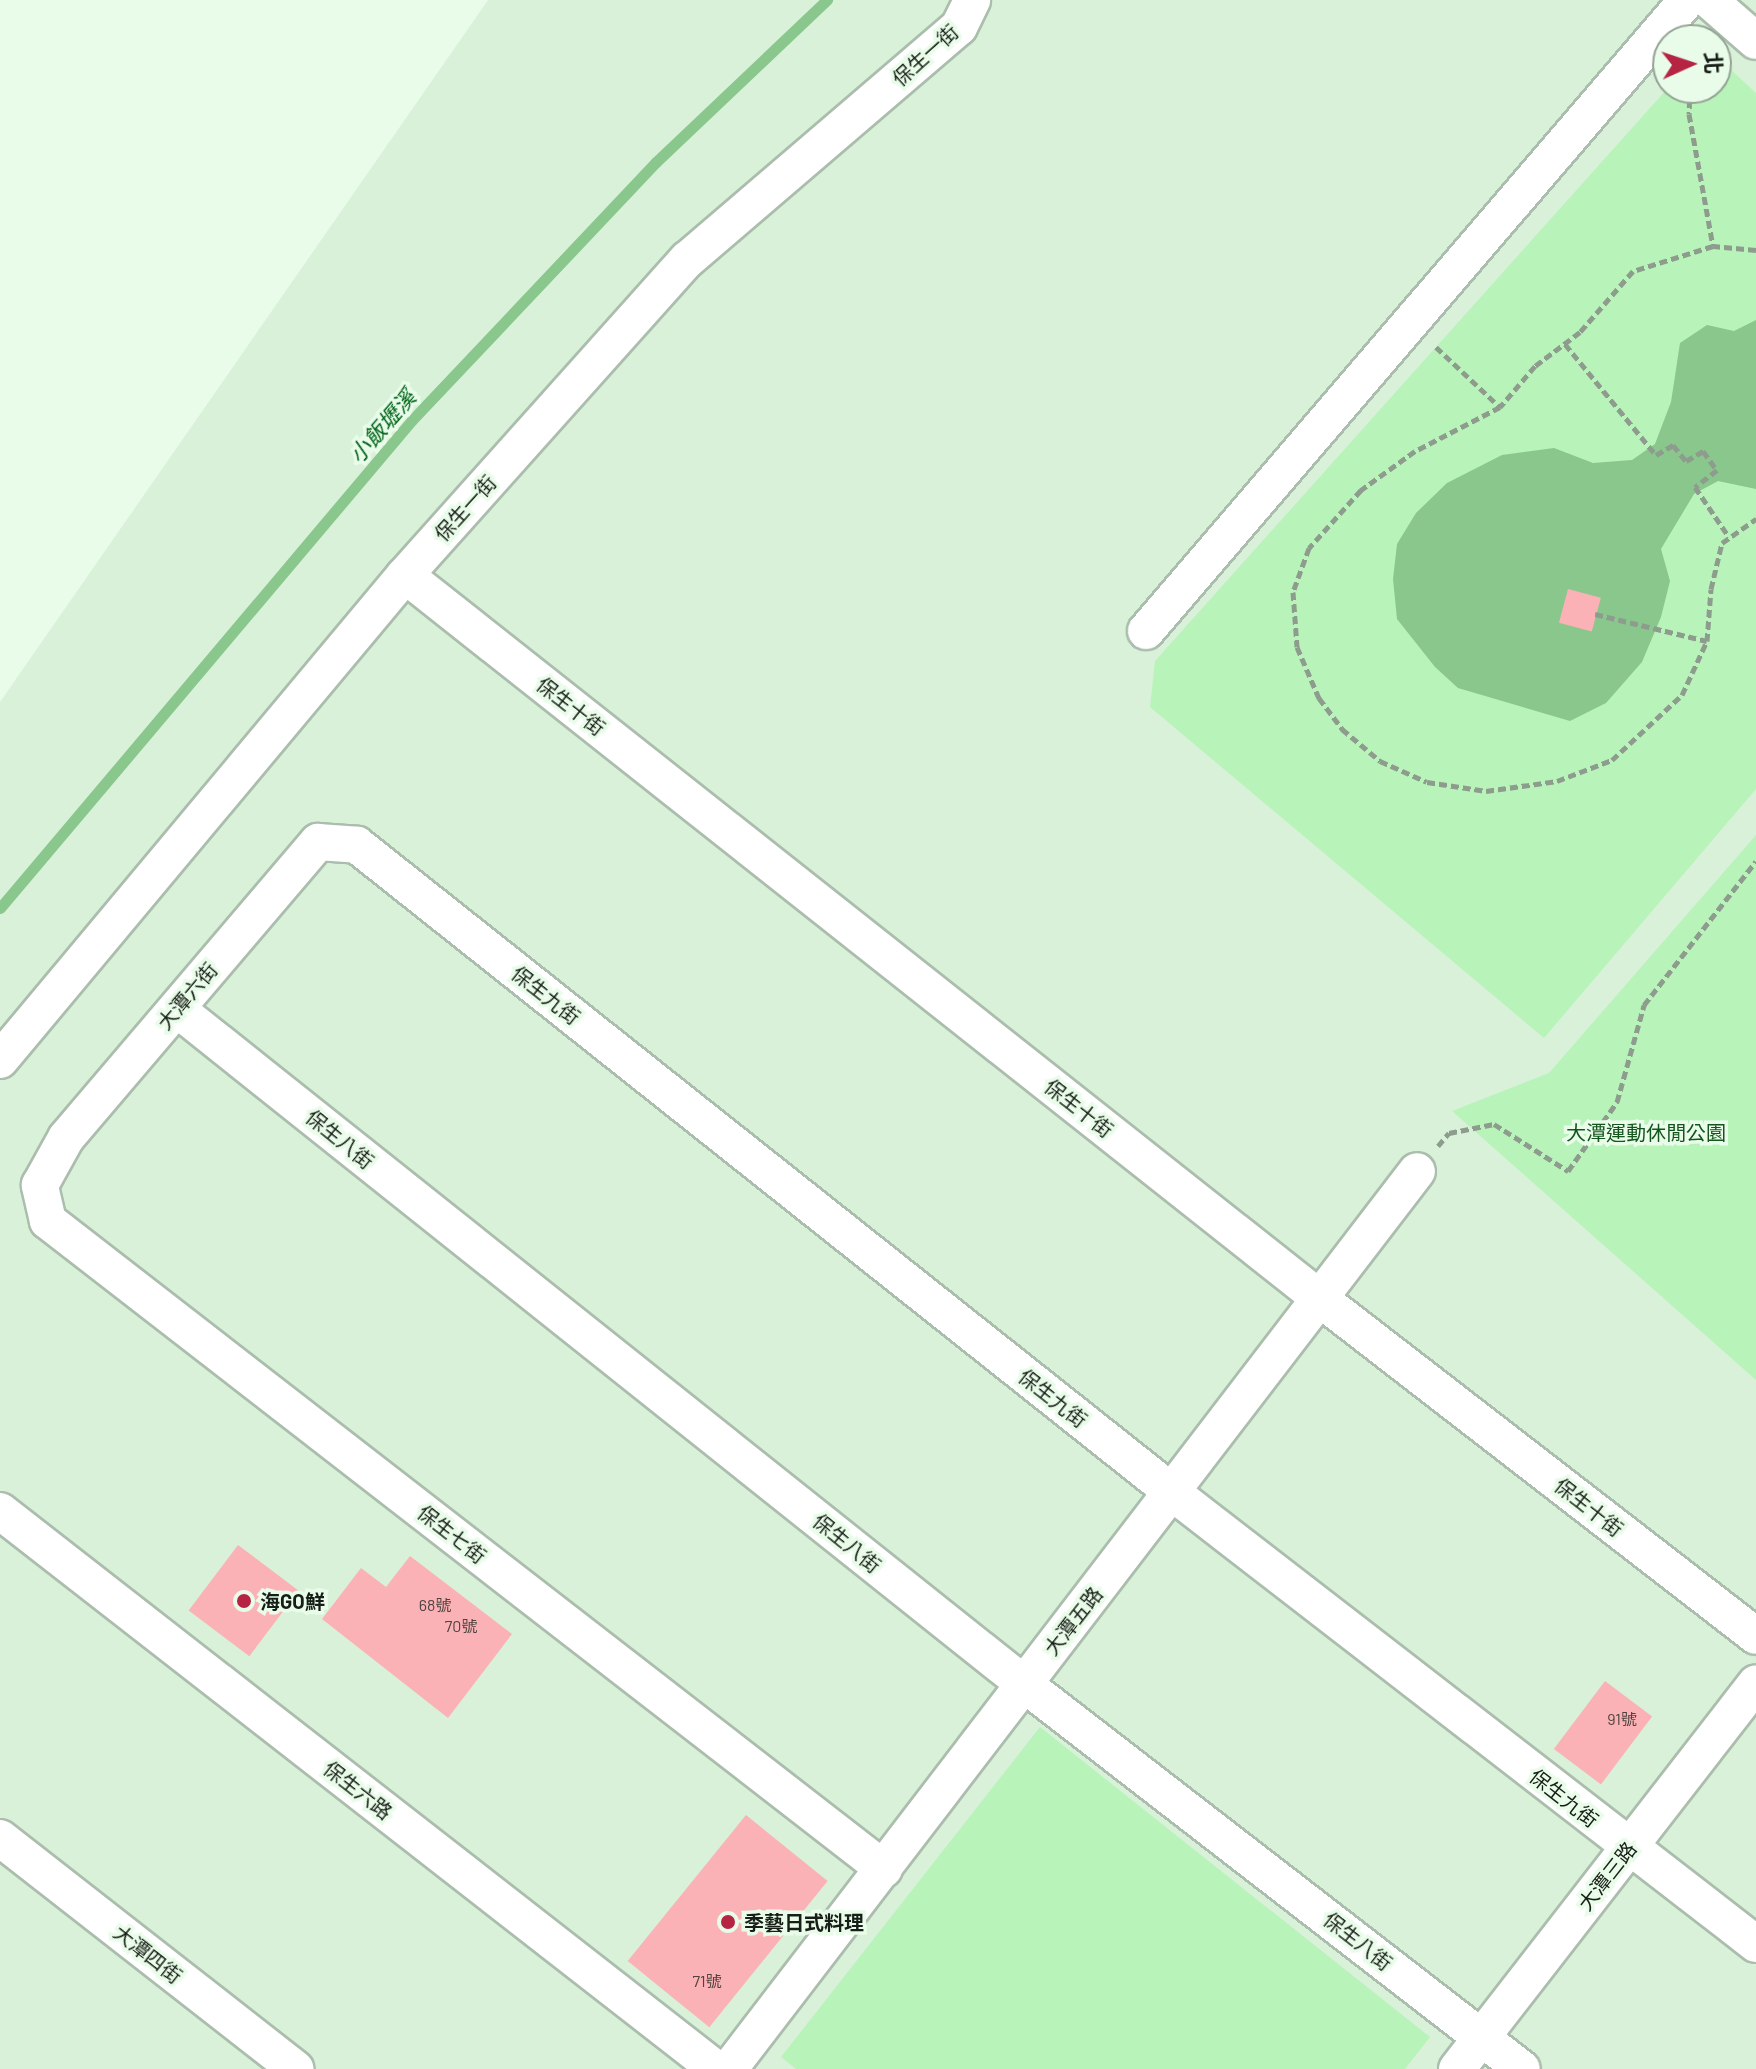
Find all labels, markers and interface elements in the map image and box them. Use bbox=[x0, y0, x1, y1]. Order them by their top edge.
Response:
street label: 保生一街 bbox=[887, 19, 963, 91]
north arrow bbox=[1652, 24, 1732, 104]
text: 北 bbox=[1700, 51, 1728, 75]
water label: 小飯壢溪 bbox=[343, 384, 421, 468]
street label: 保生一街 bbox=[429, 470, 501, 546]
street label: 保生十街 bbox=[532, 672, 610, 740]
street label: 大潭六街 bbox=[152, 958, 222, 1034]
street label: 保生九街 bbox=[507, 961, 585, 1029]
street label: 保生十街 bbox=[1040, 1074, 1118, 1142]
street label: 保生八街 bbox=[301, 1105, 379, 1173]
park label: 大潭運動休閒公園 bbox=[1566, 1120, 1726, 1144]
street label: 保生九街 bbox=[1014, 1364, 1092, 1432]
street label: 保生十街 bbox=[1550, 1473, 1628, 1541]
street label: 保生七街 bbox=[413, 1500, 491, 1568]
street label: 保生八街 bbox=[808, 1509, 886, 1577]
street label: 大潭五路 bbox=[1039, 1582, 1107, 1660]
place label: 海GO鮮 bbox=[260, 1589, 325, 1613]
marker: 海GO鮮 bbox=[235, 1592, 253, 1610]
house number: 68號 bbox=[419, 1595, 451, 1615]
house number: 70號 bbox=[445, 1616, 477, 1636]
house number: 91號 bbox=[1607, 1709, 1637, 1729]
street label: 保生六路 bbox=[319, 1756, 397, 1824]
street label: 保生九街 bbox=[1525, 1764, 1603, 1832]
street label: 大潭三路 bbox=[1573, 1837, 1641, 1915]
street label: 保生八街 bbox=[1319, 1907, 1397, 1975]
place label: 季藝日式料理 bbox=[744, 1910, 864, 1934]
marker: 季藝日式料理 bbox=[719, 1913, 737, 1931]
street label: 大潭四街 bbox=[109, 1920, 187, 1988]
house number: 71號 bbox=[692, 1971, 722, 1991]

